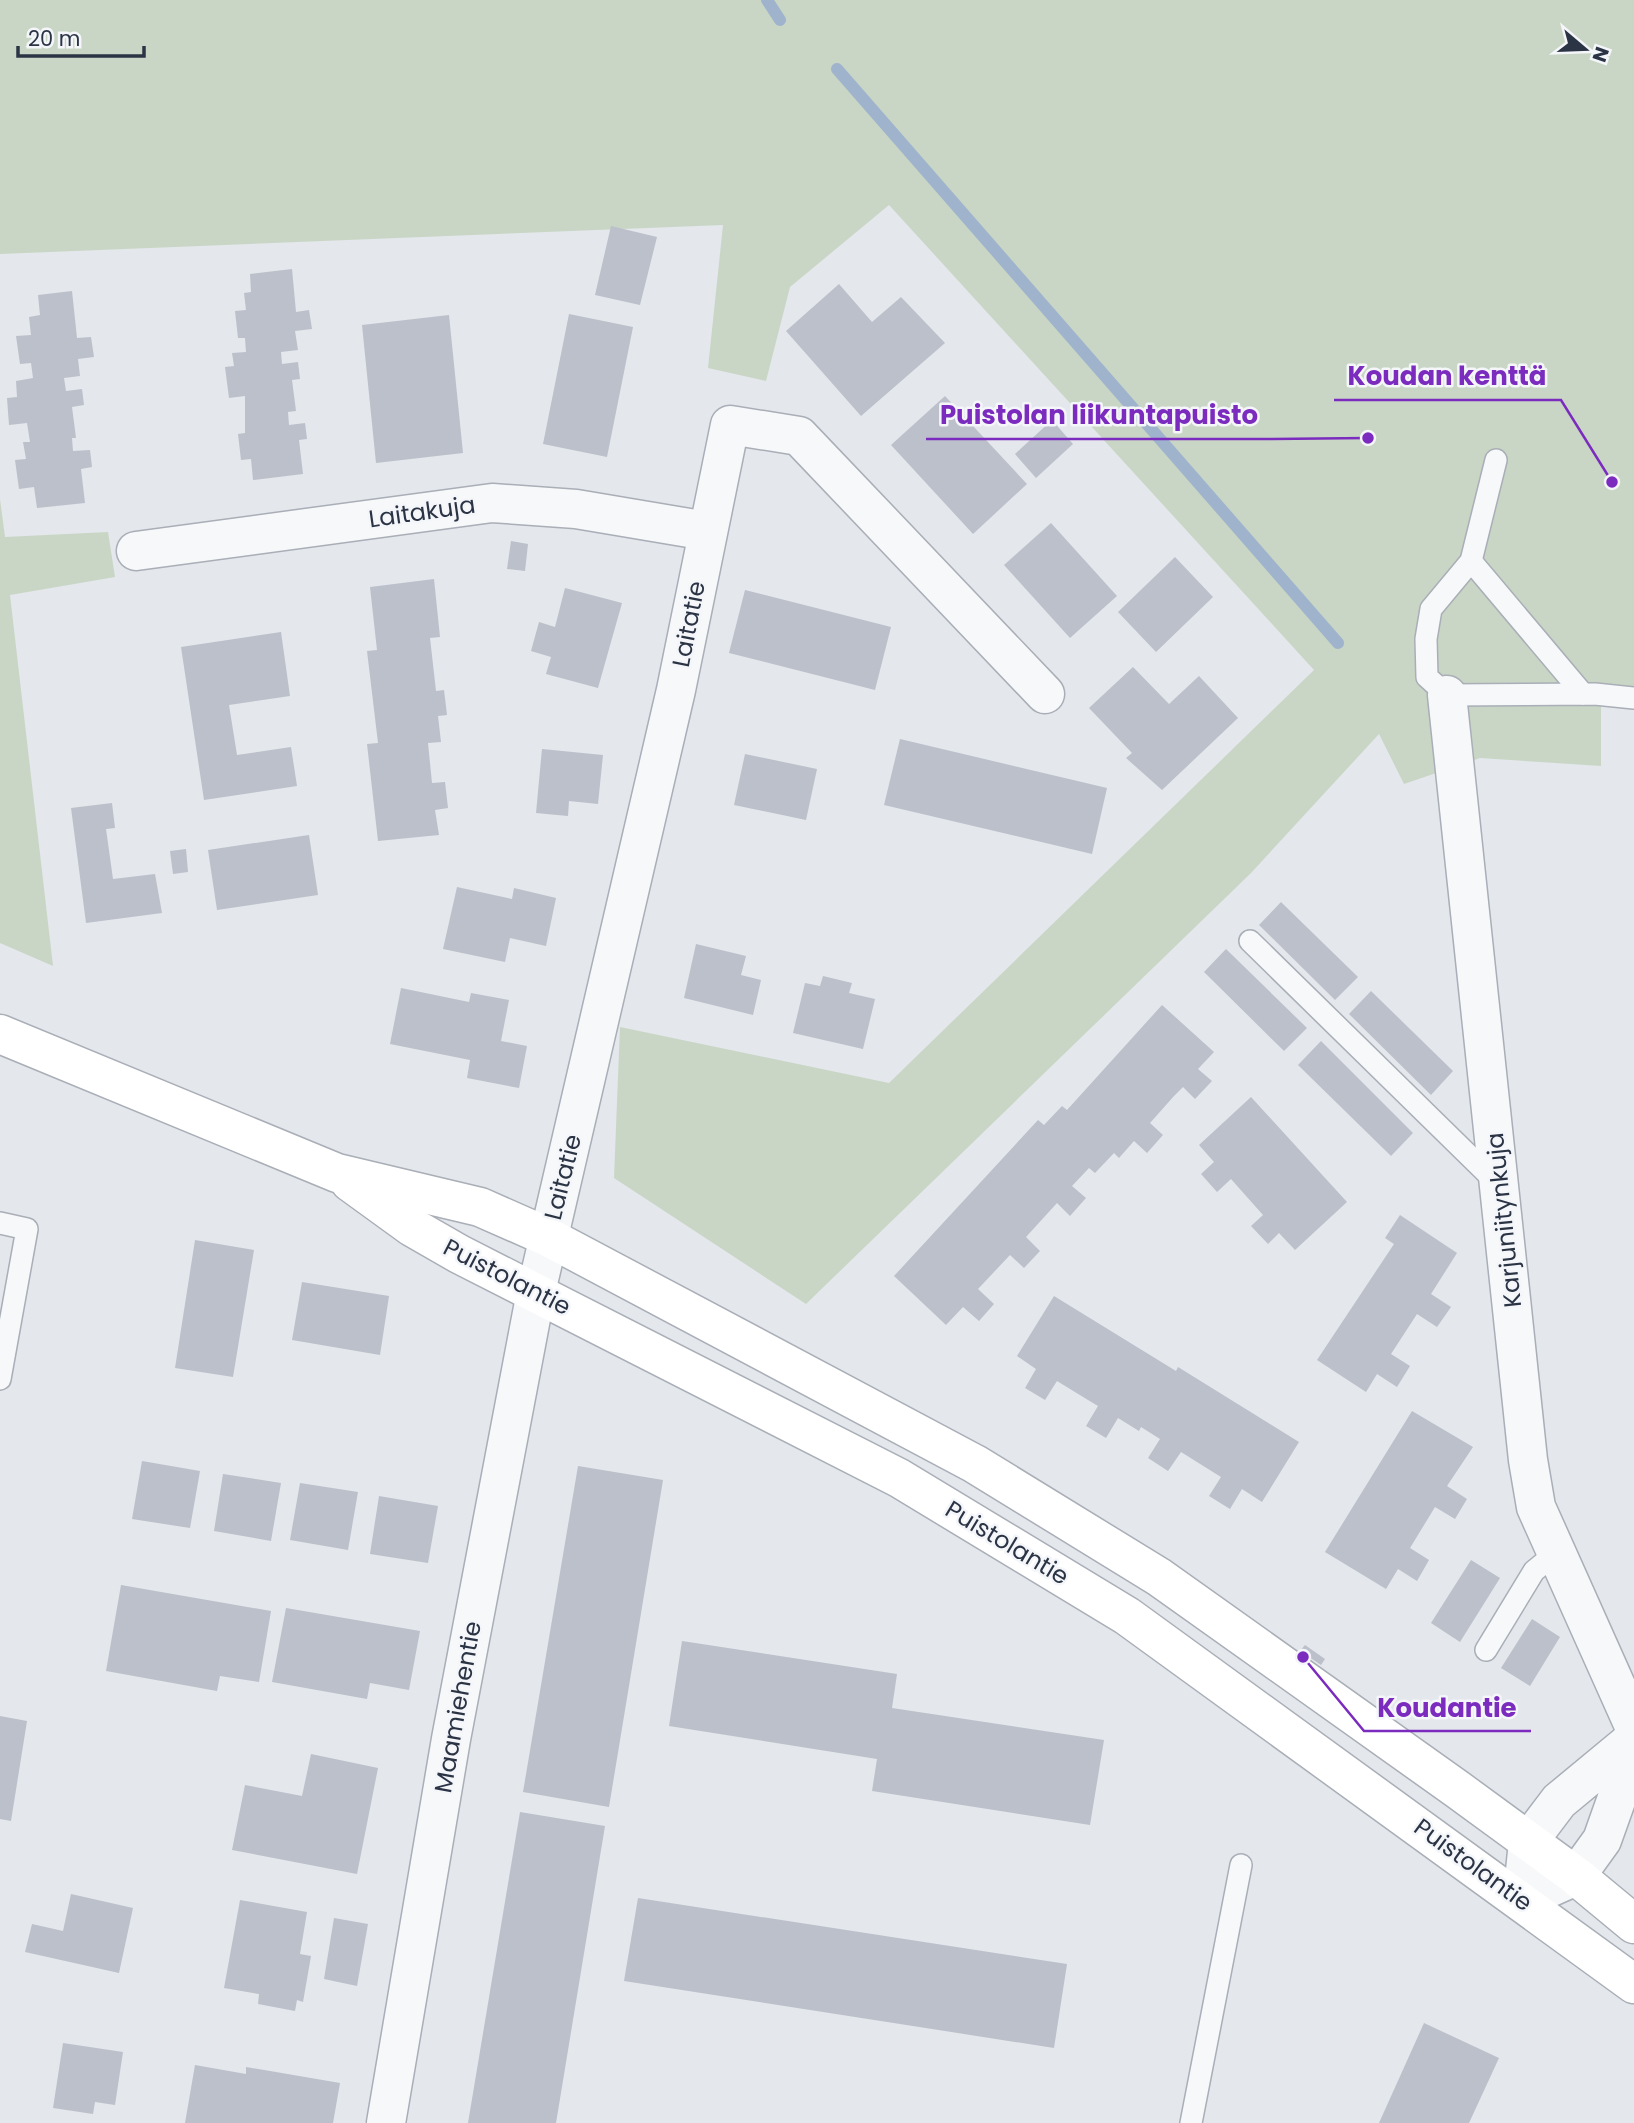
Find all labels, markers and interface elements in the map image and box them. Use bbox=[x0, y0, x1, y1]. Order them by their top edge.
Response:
scale bar bbox=[18, 14, 144, 58]
north arrow bbox=[1550, 14, 1620, 84]
text: 20 m bbox=[28, 24, 81, 53]
text: N bbox=[1586, 43, 1616, 66]
callout: Koudan kenttä bbox=[1334, 353, 1561, 400]
text: Koudan kenttä bbox=[1348, 358, 1546, 394]
callout: Puistolan liikuntapuisto bbox=[926, 392, 1272, 439]
text: Puistolan liikuntapuisto bbox=[940, 397, 1258, 433]
street label: Laitakuja bbox=[366, 488, 477, 535]
street label: Laitatie bbox=[664, 578, 713, 670]
street label: Laitatie bbox=[536, 1131, 589, 1223]
street label: Karjuniitynkuja bbox=[1478, 1131, 1529, 1309]
street label: Puistolantie bbox=[438, 1230, 577, 1323]
street label: Puistolantie bbox=[939, 1493, 1075, 1592]
street label: Maamiehentie bbox=[426, 1618, 489, 1795]
callout: Koudantie bbox=[1364, 1684, 1531, 1731]
text: Koudantie bbox=[1377, 1690, 1517, 1726]
street label: Puistolantie bbox=[1407, 1810, 1539, 1919]

